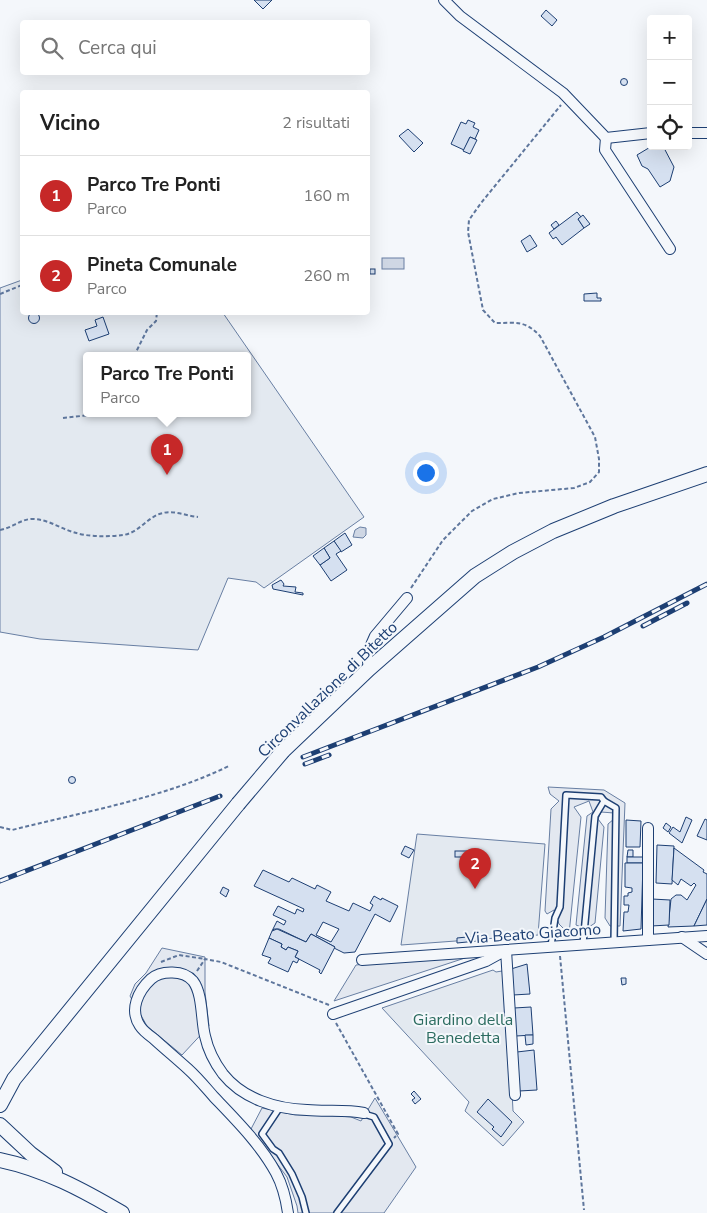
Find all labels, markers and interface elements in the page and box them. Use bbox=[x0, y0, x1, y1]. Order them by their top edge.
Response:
map controls bbox=[647, 15, 692, 150]
button: + bbox=[647, 15, 692, 60]
search box bbox=[20, 20, 370, 75]
icon: search bbox=[38, 34, 66, 62]
text: Cerca qui bbox=[78, 35, 157, 61]
button: − bbox=[647, 60, 692, 105]
button: locate bbox=[647, 105, 692, 150]
text: Vicino bbox=[40, 109, 100, 137]
text: 2 risultati bbox=[282, 112, 350, 134]
text: Parco Tre Ponti bbox=[87, 172, 221, 198]
text: 1 bbox=[51, 185, 61, 207]
text: 160 m bbox=[303, 185, 350, 207]
text: Parco bbox=[87, 198, 127, 220]
text: Pineta Comunale bbox=[87, 252, 237, 278]
text: 2 bbox=[51, 265, 61, 287]
text: 260 m bbox=[303, 265, 350, 287]
text: Parco bbox=[87, 278, 127, 300]
popup bbox=[83, 352, 251, 417]
text: Parco Tre Ponti bbox=[100, 361, 234, 387]
text: Parco bbox=[100, 387, 140, 409]
pin: 1 bbox=[151, 434, 183, 475]
your location bbox=[413, 460, 439, 486]
street label: Circonvallazione di Bitetto bbox=[253, 617, 403, 763]
pin: 2 bbox=[459, 848, 491, 889]
street label: Via Beato Giacomo bbox=[463, 918, 602, 950]
park label: Giardino della Benedetta bbox=[413, 1009, 513, 1049]

